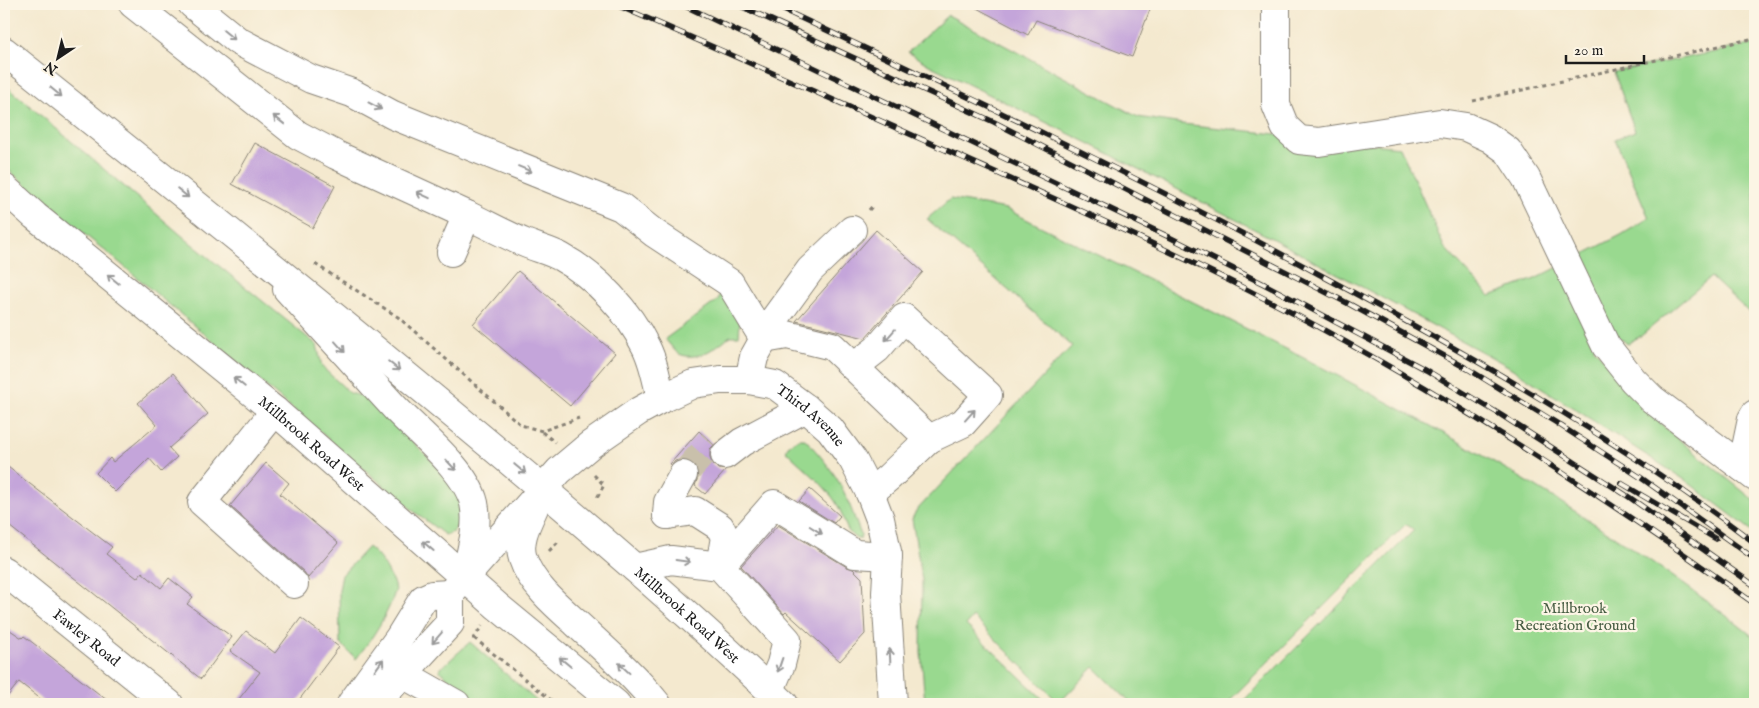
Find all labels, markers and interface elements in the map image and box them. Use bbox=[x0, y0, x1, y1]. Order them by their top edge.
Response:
one-way arrow bbox=[223, 29, 236, 40]
north arrow bbox=[32, 32, 82, 82]
scale bar bbox=[1566, 32, 1644, 64]
text: 20 m bbox=[1574, 41, 1604, 60]
text: N bbox=[41, 57, 62, 79]
one-way arrow bbox=[49, 86, 62, 97]
one-way arrow bbox=[367, 101, 382, 111]
one-way arrow bbox=[273, 114, 286, 125]
one-way arrow bbox=[516, 165, 532, 174]
one-way arrow bbox=[176, 188, 189, 199]
one-way arrow bbox=[416, 189, 431, 199]
one-way arrow bbox=[107, 274, 120, 285]
one-way arrow bbox=[884, 328, 896, 341]
one-way arrow bbox=[334, 340, 346, 353]
one-way arrow bbox=[388, 360, 401, 371]
one-way arrow bbox=[233, 377, 246, 388]
street label: Third Avenue bbox=[773, 380, 849, 450]
street label: Millbrook Road West bbox=[255, 392, 369, 495]
one-way arrow bbox=[964, 409, 976, 422]
one-way arrow bbox=[445, 459, 457, 472]
one-way arrow bbox=[513, 463, 526, 474]
one-way arrow bbox=[809, 525, 823, 535]
one-way arrow bbox=[422, 540, 435, 551]
one-way arrow bbox=[675, 557, 691, 567]
street label: Millbrook Road West bbox=[631, 563, 744, 667]
park label: Millbrook Recreation Ground bbox=[1514, 599, 1637, 635]
street label: Fawley Road bbox=[49, 605, 125, 671]
one-way arrow bbox=[431, 631, 443, 644]
one-way arrow bbox=[885, 648, 894, 664]
one-way arrow bbox=[558, 656, 571, 668]
one-way arrow bbox=[775, 657, 784, 672]
one-way arrow bbox=[374, 658, 385, 672]
one-way arrow bbox=[618, 662, 631, 674]

